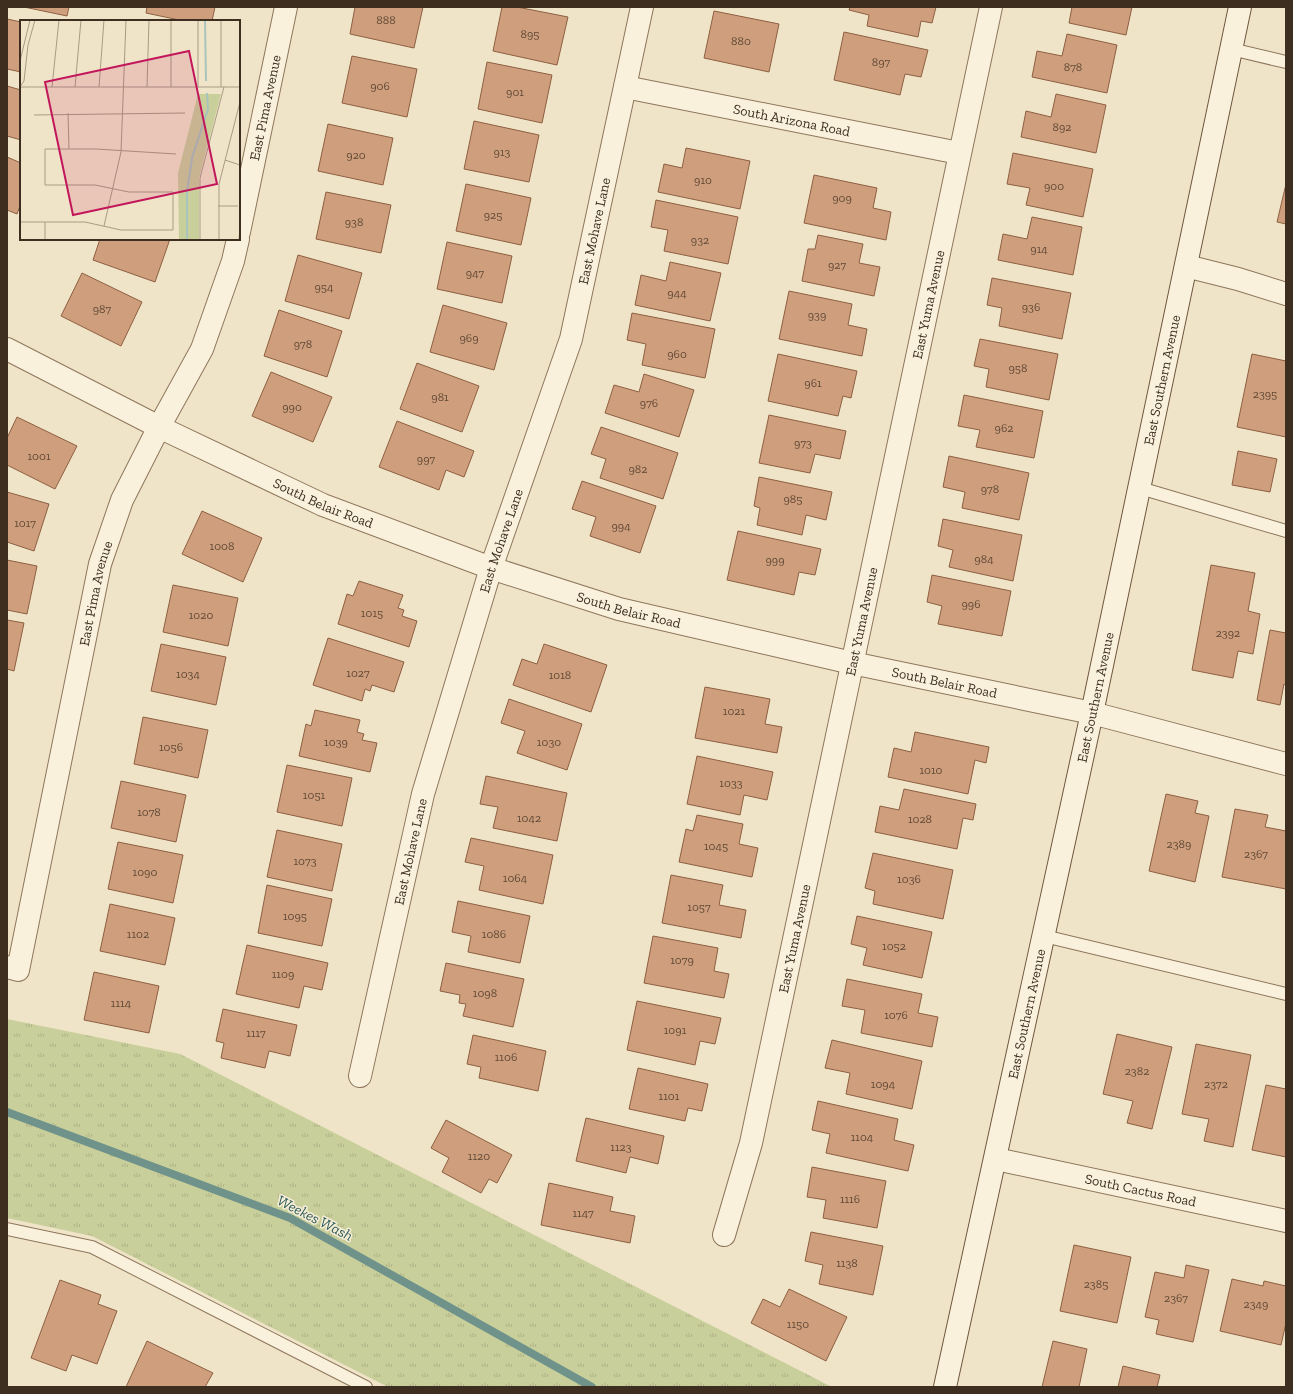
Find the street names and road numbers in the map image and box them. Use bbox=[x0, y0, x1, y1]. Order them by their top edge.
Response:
street label: East Pima Avenue bbox=[246, 53, 284, 162]
street label: South Arizona Road bbox=[732, 100, 852, 140]
street label: East Mohave Lane bbox=[574, 176, 614, 286]
street label: East Yuma Avenue bbox=[908, 248, 948, 360]
street label: East Southern Avenue bbox=[1140, 313, 1184, 447]
street label: South Belair Road bbox=[271, 474, 376, 532]
street label: East Mohave Lane bbox=[476, 486, 527, 595]
street label: East Pima Avenue bbox=[75, 538, 116, 647]
street label: East Yuma Avenue bbox=[841, 565, 881, 677]
street label: South Belair Road bbox=[575, 588, 683, 632]
street label: East Southern Avenue bbox=[1073, 630, 1117, 764]
street label: South Belair Road bbox=[890, 663, 999, 702]
street label: East Mohave Lane bbox=[390, 796, 430, 906]
street label: East Yuma Avenue bbox=[774, 882, 814, 994]
street label: East Southern Avenue bbox=[1004, 947, 1049, 1080]
street label: South Cactus Road bbox=[1084, 1170, 1198, 1210]

